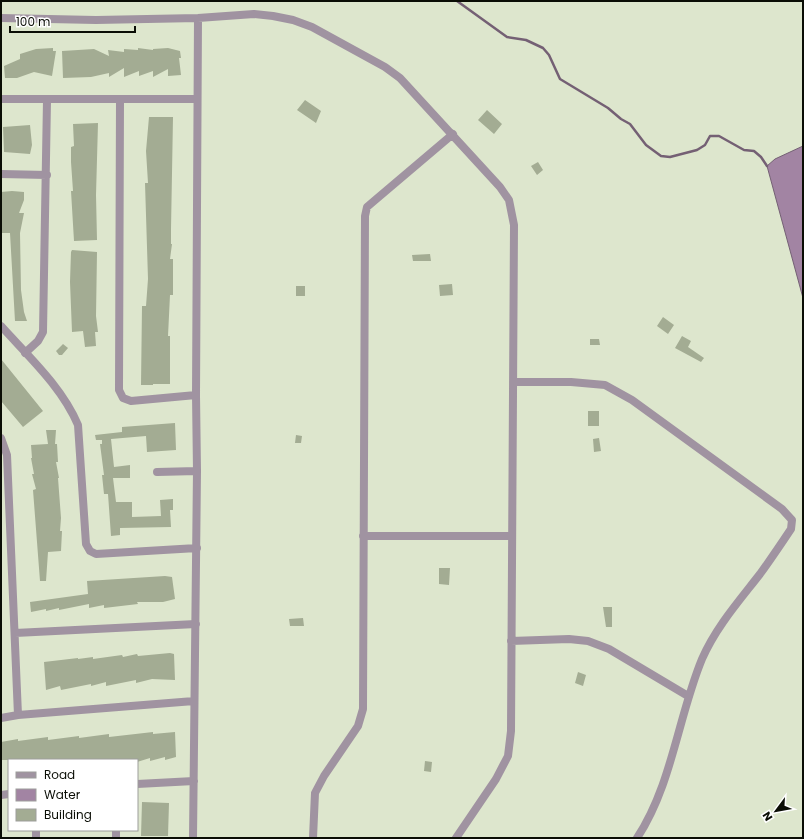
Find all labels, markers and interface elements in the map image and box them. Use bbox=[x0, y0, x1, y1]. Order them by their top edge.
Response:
scale bar bbox=[10, 8, 135, 34]
text: 100 m bbox=[16, 13, 50, 30]
legend bbox=[8, 759, 138, 831]
text: Road bbox=[44, 766, 75, 783]
text: Water bbox=[44, 786, 81, 803]
north arrow bbox=[756, 791, 796, 831]
text: Building bbox=[44, 806, 92, 823]
text: N bbox=[759, 809, 776, 824]

